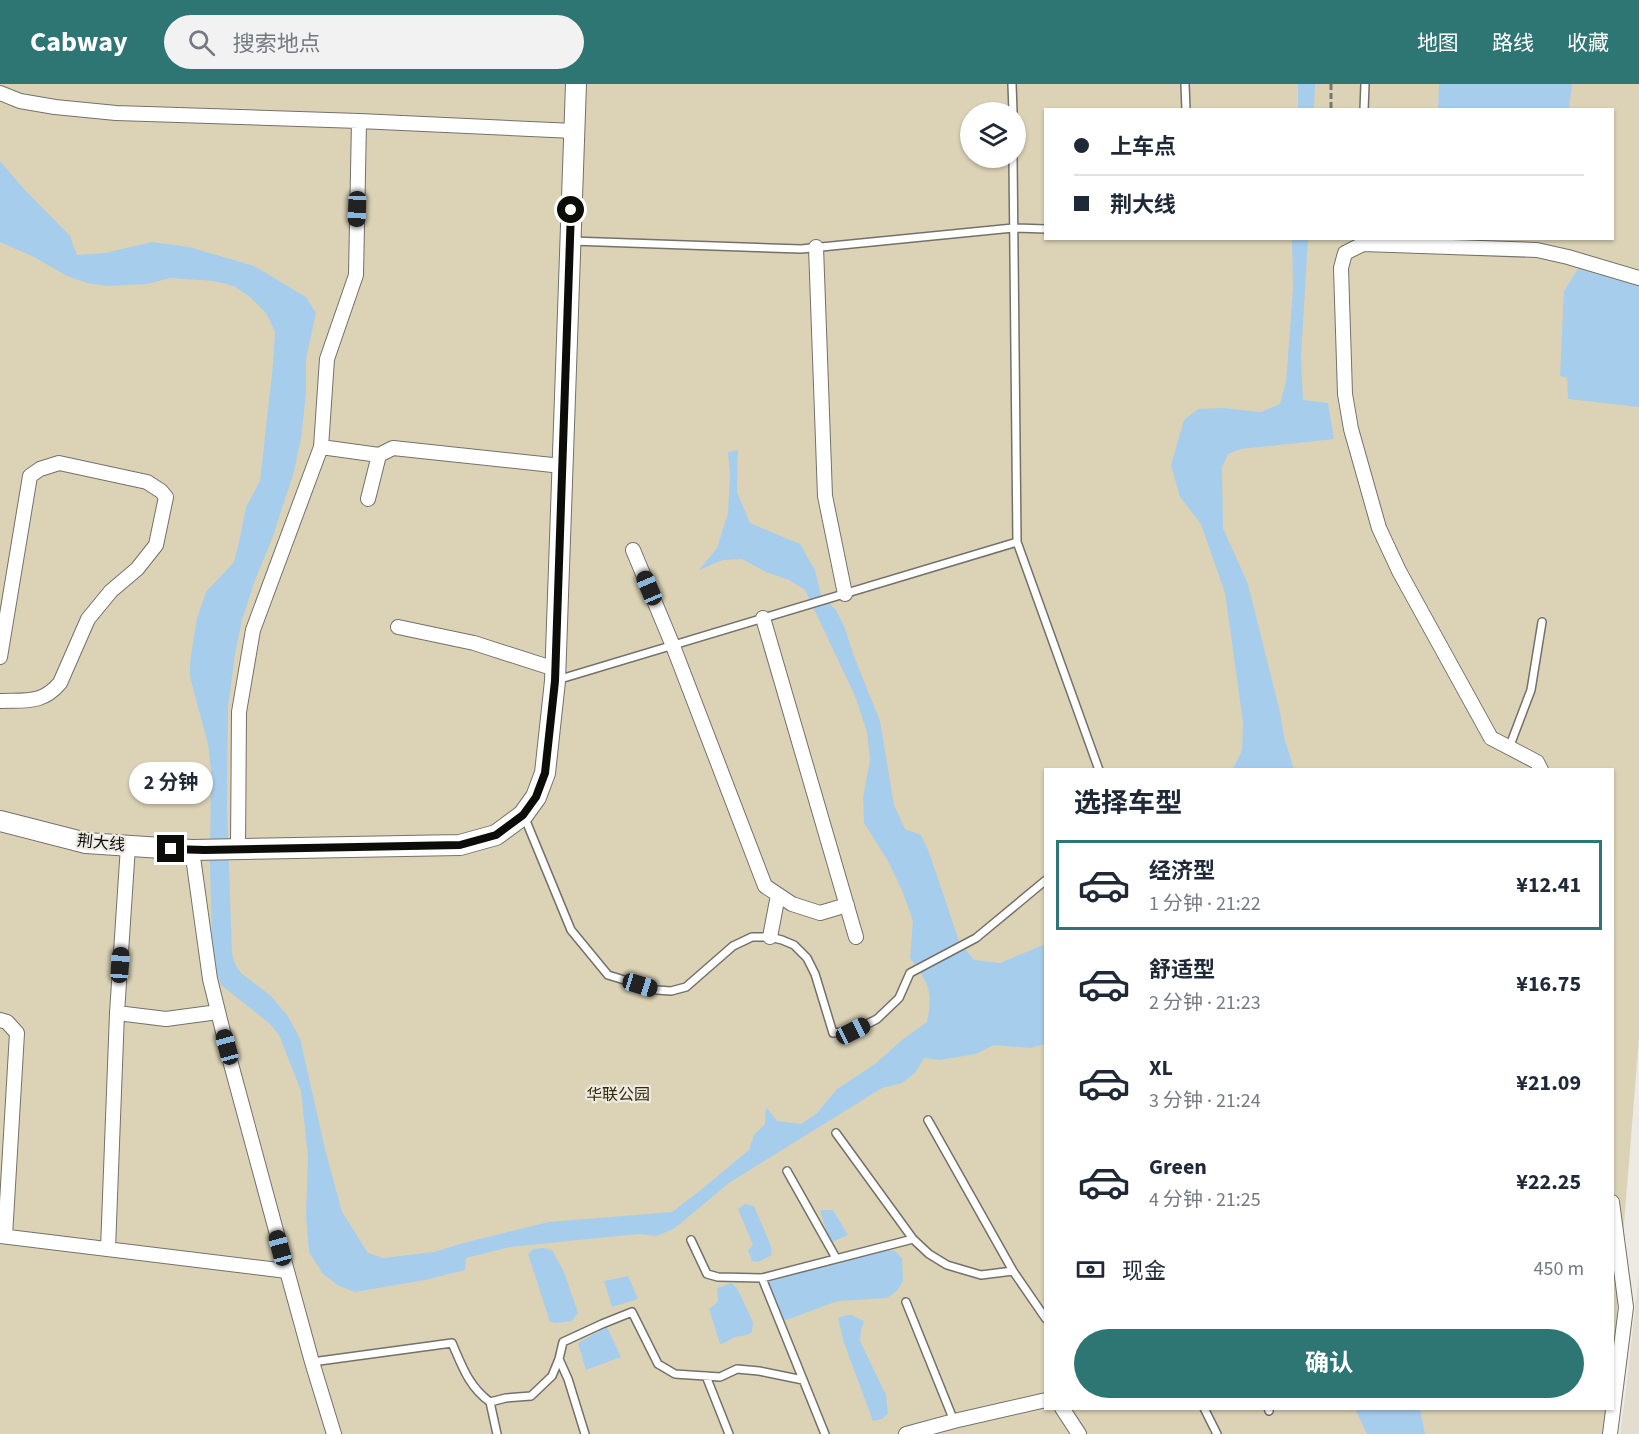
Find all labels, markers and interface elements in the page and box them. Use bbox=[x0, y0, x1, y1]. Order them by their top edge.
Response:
search box bbox=[164, 15, 584, 69]
text: Cabway bbox=[30, 22, 128, 62]
icon: search bbox=[185, 26, 218, 59]
text: 搜索地点 bbox=[233, 28, 321, 60]
text: 地图 bbox=[1417, 28, 1459, 58]
text: 路线 bbox=[1492, 28, 1534, 58]
text: 收藏 bbox=[1567, 28, 1609, 58]
map controls bbox=[960, 102, 1026, 168]
button: layers bbox=[960, 102, 1026, 168]
text: 上车点 bbox=[1110, 131, 1176, 163]
text: 荆大线 bbox=[1110, 189, 1176, 221]
car bbox=[347, 191, 367, 227]
route start bbox=[557, 196, 584, 223]
car bbox=[634, 568, 664, 608]
callout: 2 分钟 bbox=[129, 762, 213, 804]
text: 2 分钟 bbox=[144, 769, 198, 797]
text: 选择车型 bbox=[1074, 784, 1182, 823]
street label: 荆大线 bbox=[76, 830, 126, 856]
route end bbox=[157, 835, 184, 862]
text: 经济型 bbox=[1149, 855, 1215, 887]
icon: car bbox=[1077, 858, 1131, 912]
text: ¥12.41 bbox=[1516, 869, 1581, 901]
text: 1 分钟 · 21:22 bbox=[1149, 890, 1261, 918]
car bbox=[110, 946, 130, 984]
text: 舒适型 bbox=[1149, 954, 1215, 986]
icon: car bbox=[1077, 957, 1131, 1011]
text: ¥16.75 bbox=[1516, 968, 1581, 1000]
car bbox=[620, 971, 660, 999]
text: 2 分钟 · 21:23 bbox=[1149, 989, 1261, 1017]
car bbox=[833, 1015, 873, 1047]
car bbox=[214, 1027, 240, 1067]
text: XL bbox=[1149, 1052, 1173, 1084]
icon: car bbox=[1077, 1056, 1131, 1110]
text: ¥21.09 bbox=[1516, 1067, 1581, 1099]
park label: 华联公园 bbox=[586, 1084, 650, 1106]
text: 3 分钟 · 21:24 bbox=[1149, 1087, 1261, 1115]
text: Green bbox=[1149, 1151, 1207, 1183]
icon: car bbox=[1077, 1155, 1131, 1209]
text: ¥22.25 bbox=[1516, 1166, 1581, 1198]
text: 4 分钟 · 21:25 bbox=[1149, 1186, 1261, 1214]
car bbox=[267, 1228, 293, 1268]
icon: cash bbox=[1074, 1253, 1107, 1286]
text: 现金 bbox=[1122, 1255, 1166, 1287]
text: 450 m bbox=[1534, 1255, 1584, 1283]
button: 确认 bbox=[1074, 1329, 1584, 1398]

